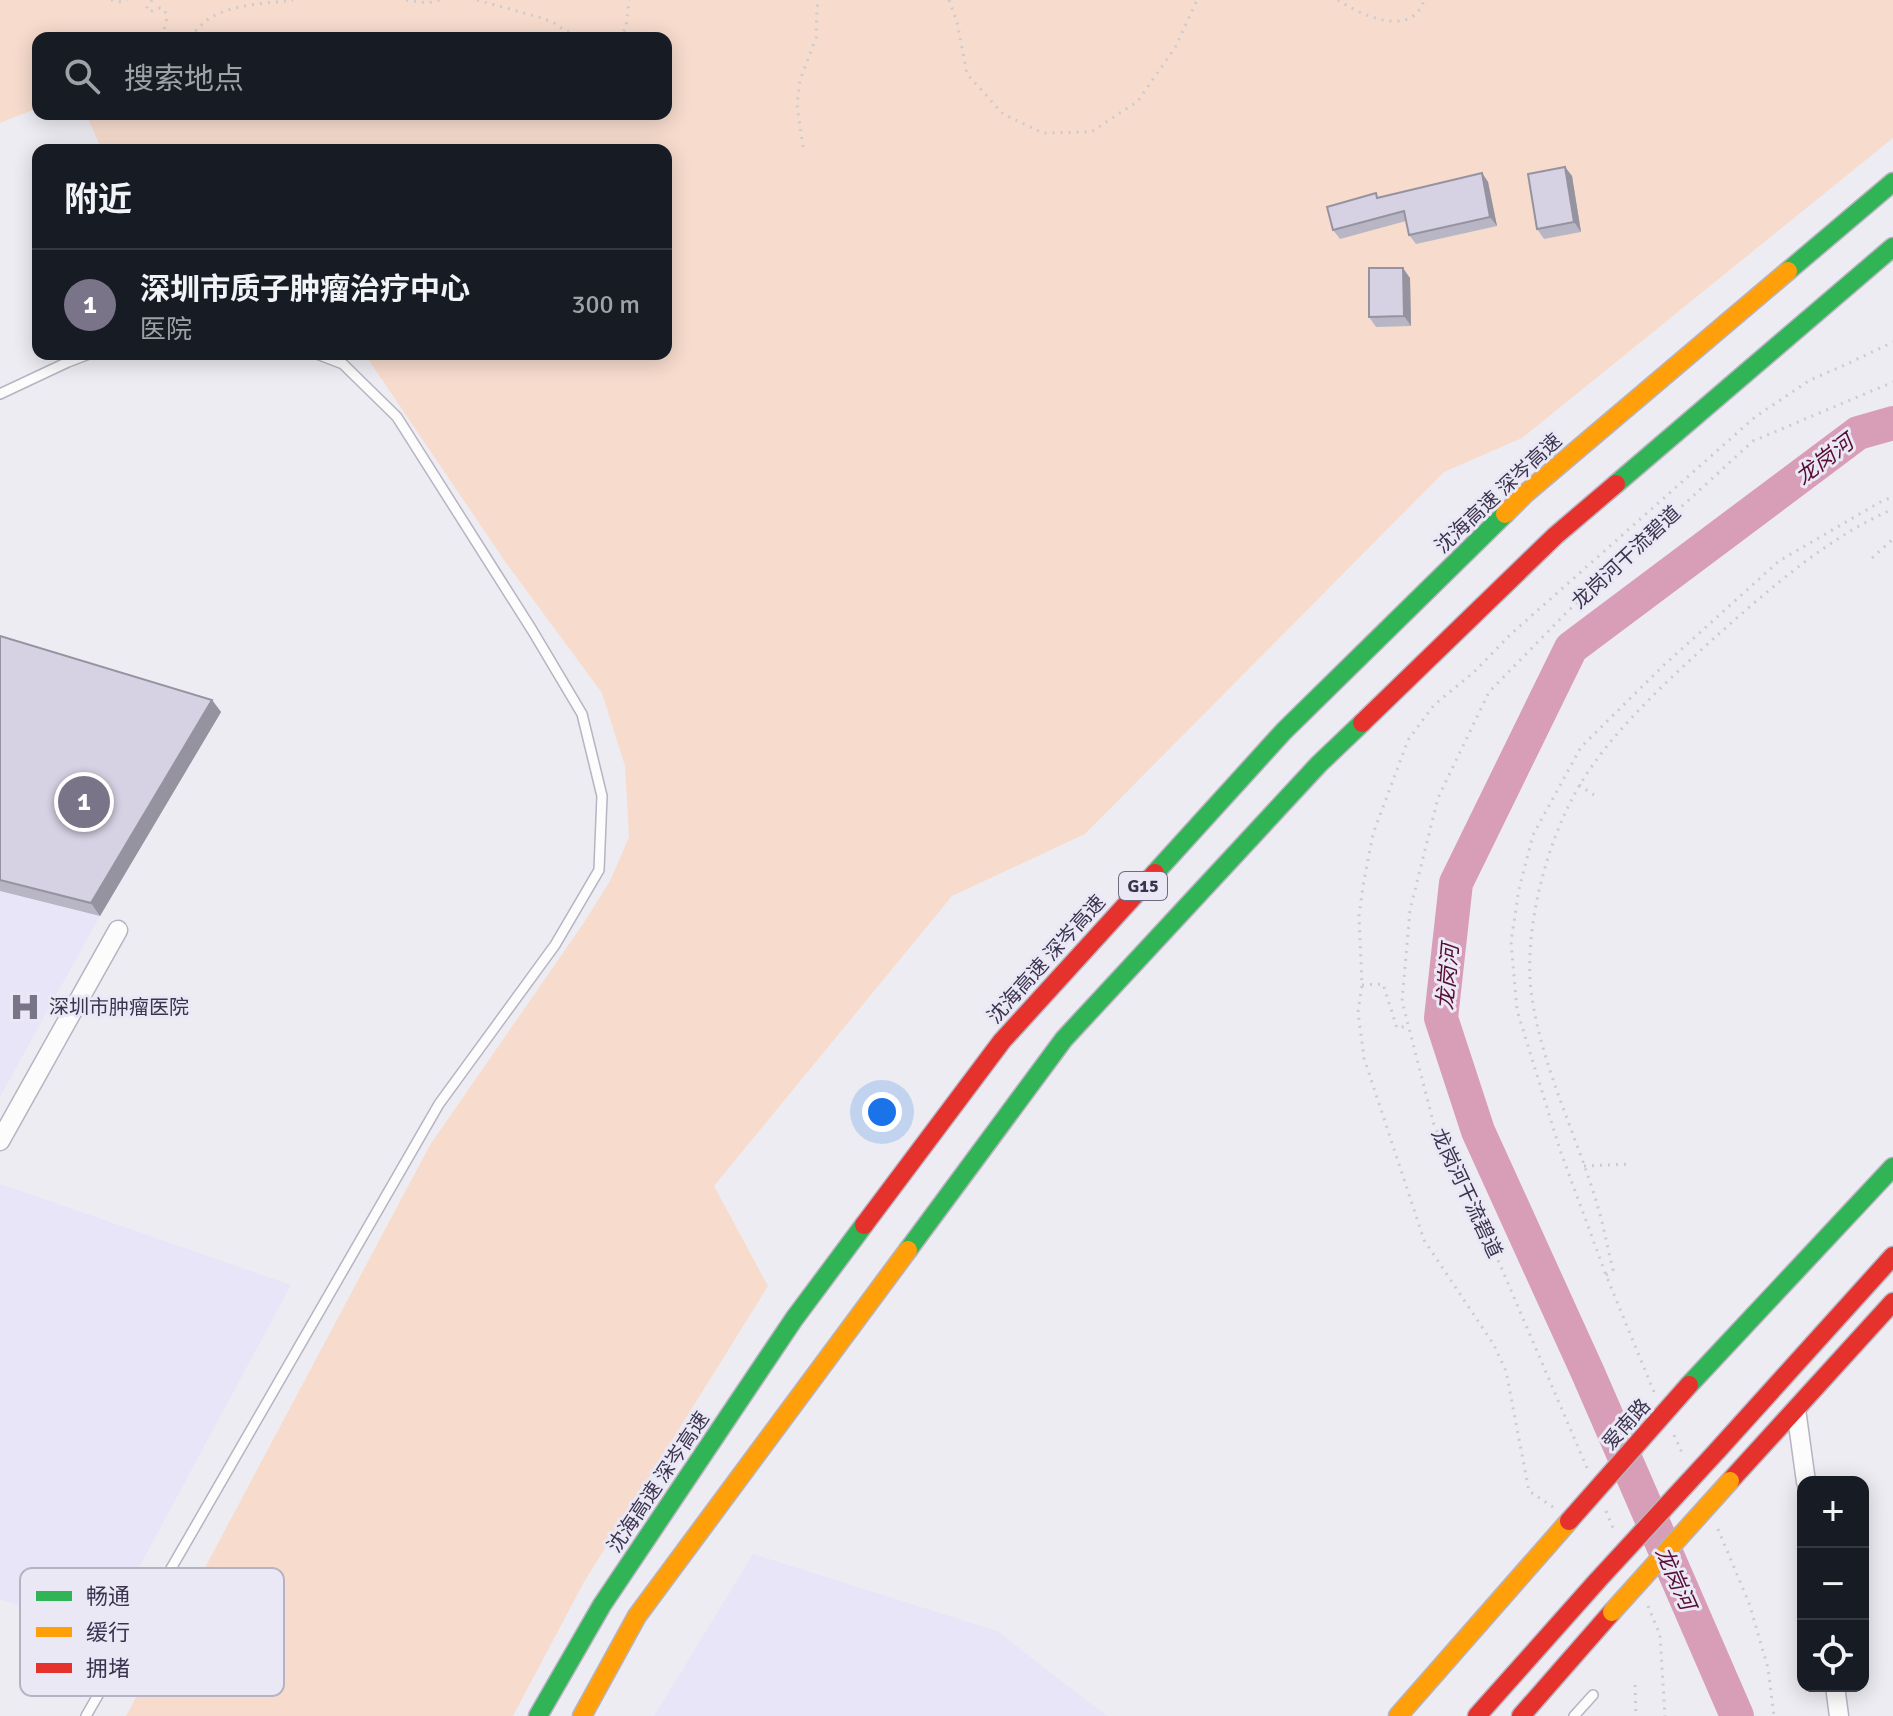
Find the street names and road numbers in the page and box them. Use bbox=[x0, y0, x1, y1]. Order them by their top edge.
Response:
street label: 沈海高速 深岑高速 bbox=[1430, 428, 1567, 559]
street label: 龙岗河干流碧道 bbox=[1567, 500, 1686, 614]
road number: G15 bbox=[1119, 872, 1167, 900]
street label: 沈海高速 深岑高速 bbox=[982, 890, 1111, 1029]
street label: 龙岗河干流碧道 bbox=[1426, 1124, 1507, 1262]
street label: 爱南路 bbox=[1597, 1394, 1656, 1455]
street label: 沈海高速 深岑高速 bbox=[602, 1407, 715, 1557]

